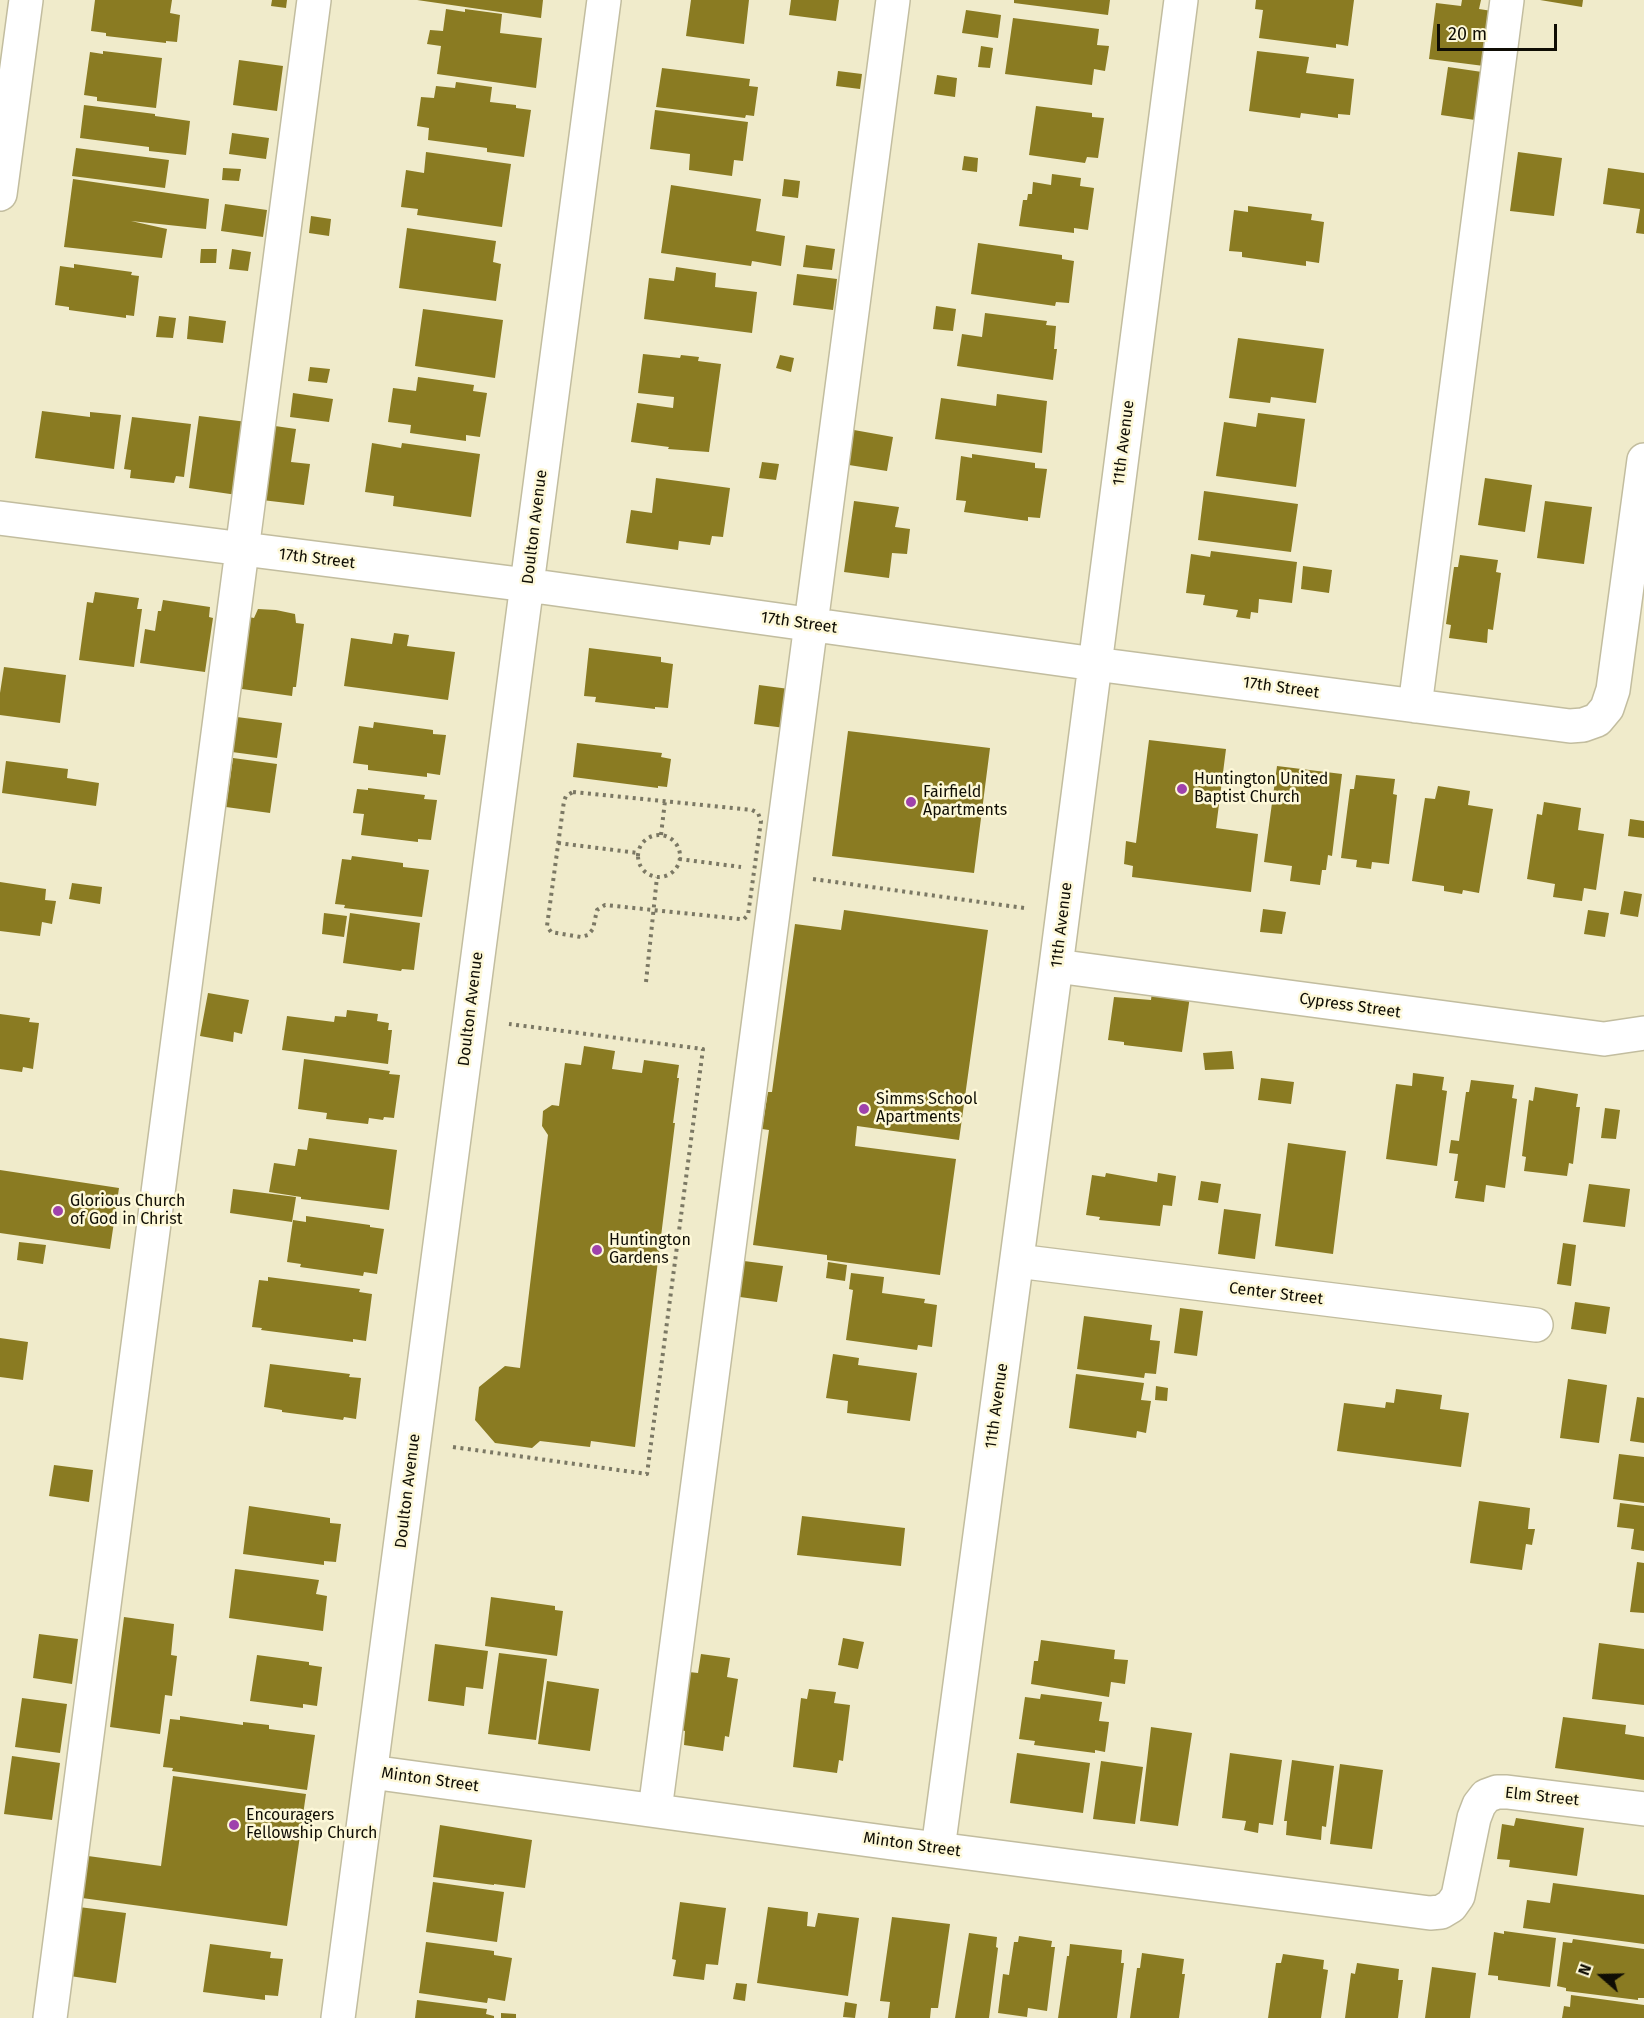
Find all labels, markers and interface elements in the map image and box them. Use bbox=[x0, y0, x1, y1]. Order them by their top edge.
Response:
scale bar bbox=[1440, 12, 1560, 50]
text: 20 m bbox=[1448, 23, 1487, 45]
street label: 11th Avenue bbox=[1109, 399, 1139, 487]
street label: Doulton Avenue bbox=[518, 469, 552, 585]
street label: 17th Street bbox=[278, 545, 356, 573]
street label: 17th Street bbox=[760, 608, 838, 638]
street label: 17th Street bbox=[1242, 673, 1320, 703]
place label: Huntington United Baptist Church bbox=[1194, 770, 1328, 808]
marker: Huntington United Baptist Church bbox=[1175, 782, 1189, 796]
place label: Fairfield Apartments bbox=[923, 783, 1007, 821]
marker: Fairfield Apartments bbox=[904, 795, 918, 809]
street label: 11th Avenue bbox=[1047, 881, 1077, 969]
street label: Doulton Avenue bbox=[454, 951, 488, 1067]
street label: Cypress Street bbox=[1298, 989, 1402, 1023]
place label: Simms School Apartments bbox=[876, 1090, 977, 1128]
marker: Simms School Apartments bbox=[857, 1102, 871, 1116]
place label: Glorious Church of God in Christ bbox=[70, 1192, 185, 1230]
marker: Glorious Church of God in Christ bbox=[51, 1204, 65, 1218]
place label: Huntington Gardens bbox=[609, 1231, 691, 1269]
marker: Huntington Gardens bbox=[590, 1243, 604, 1257]
street label: Center Street bbox=[1228, 1279, 1324, 1309]
street label: 11th Avenue bbox=[982, 1362, 1012, 1450]
street label: Doulton Avenue bbox=[391, 1433, 425, 1549]
street label: Minton Street bbox=[380, 1764, 480, 1796]
street label: Elm Street bbox=[1504, 1784, 1580, 1810]
place label: Encouragers Fellowship Church bbox=[246, 1806, 377, 1844]
marker: Encouragers Fellowship Church bbox=[227, 1818, 241, 1832]
street label: Minton Street bbox=[862, 1829, 962, 1861]
north arrow bbox=[1572, 1946, 1632, 2006]
text: N bbox=[1574, 1961, 1595, 1978]

